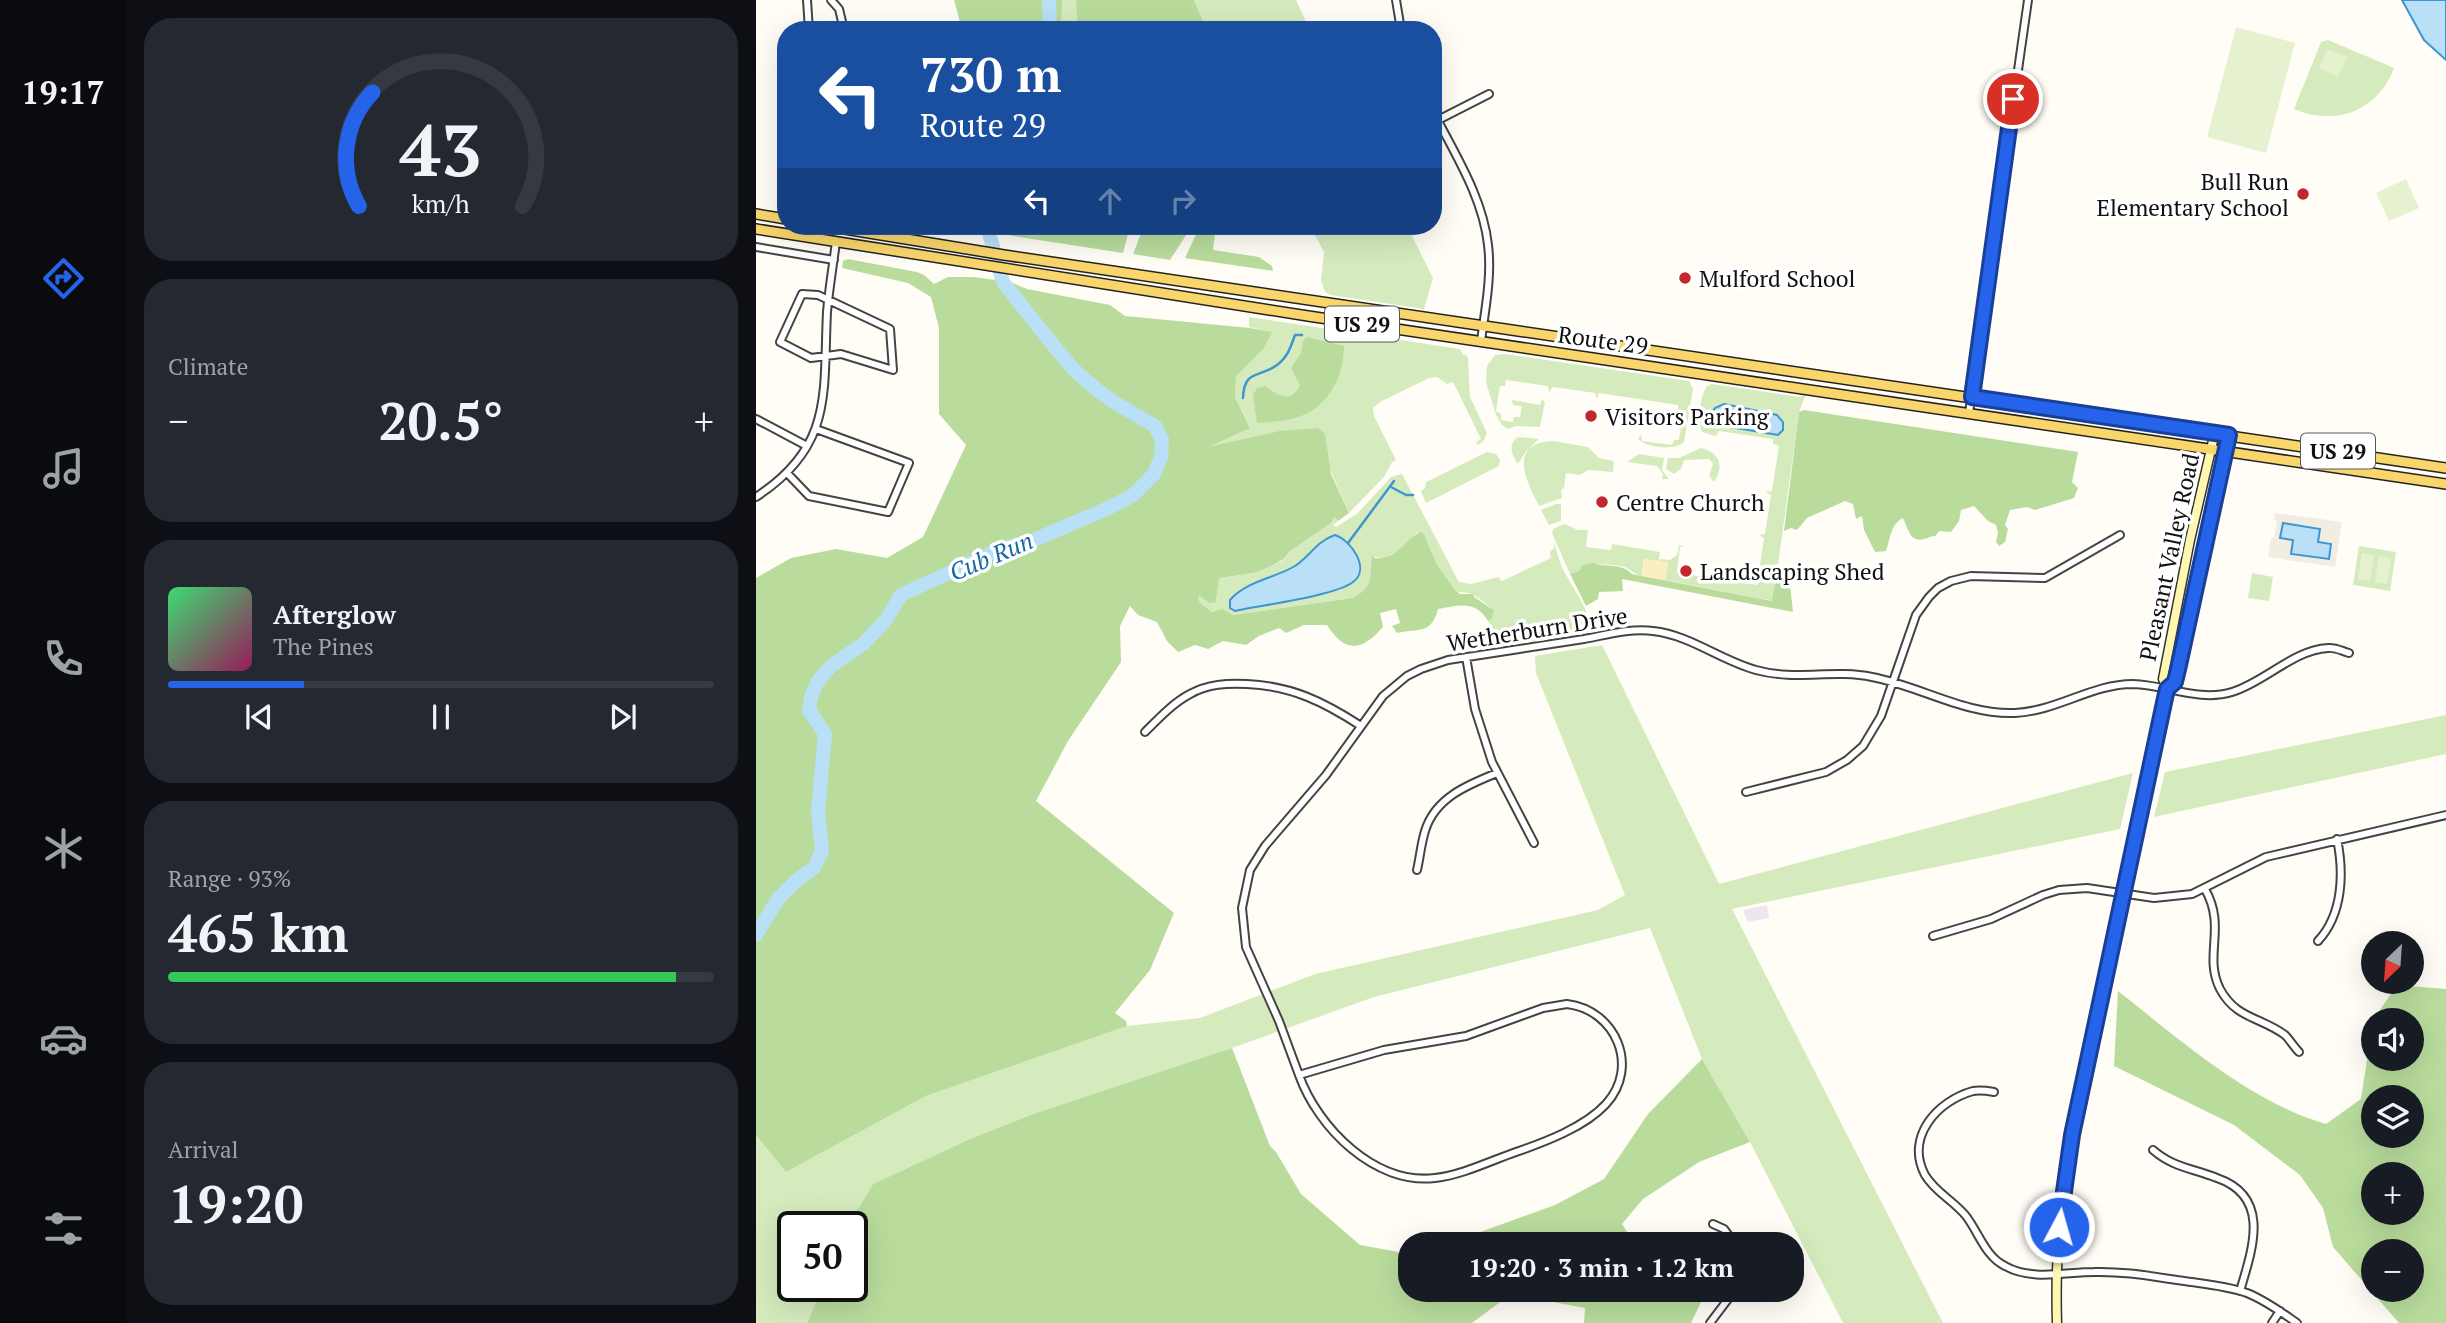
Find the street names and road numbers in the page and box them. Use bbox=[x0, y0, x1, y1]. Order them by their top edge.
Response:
road number: US 29 bbox=[1325, 306, 1399, 342]
street label: Route 29 bbox=[1556, 318, 1650, 362]
road number: US 29 bbox=[2301, 434, 2375, 468]
street label: Pleasant Valley Road bbox=[2132, 450, 2206, 664]
street label: Wetherburn Drive bbox=[1444, 599, 1630, 659]

